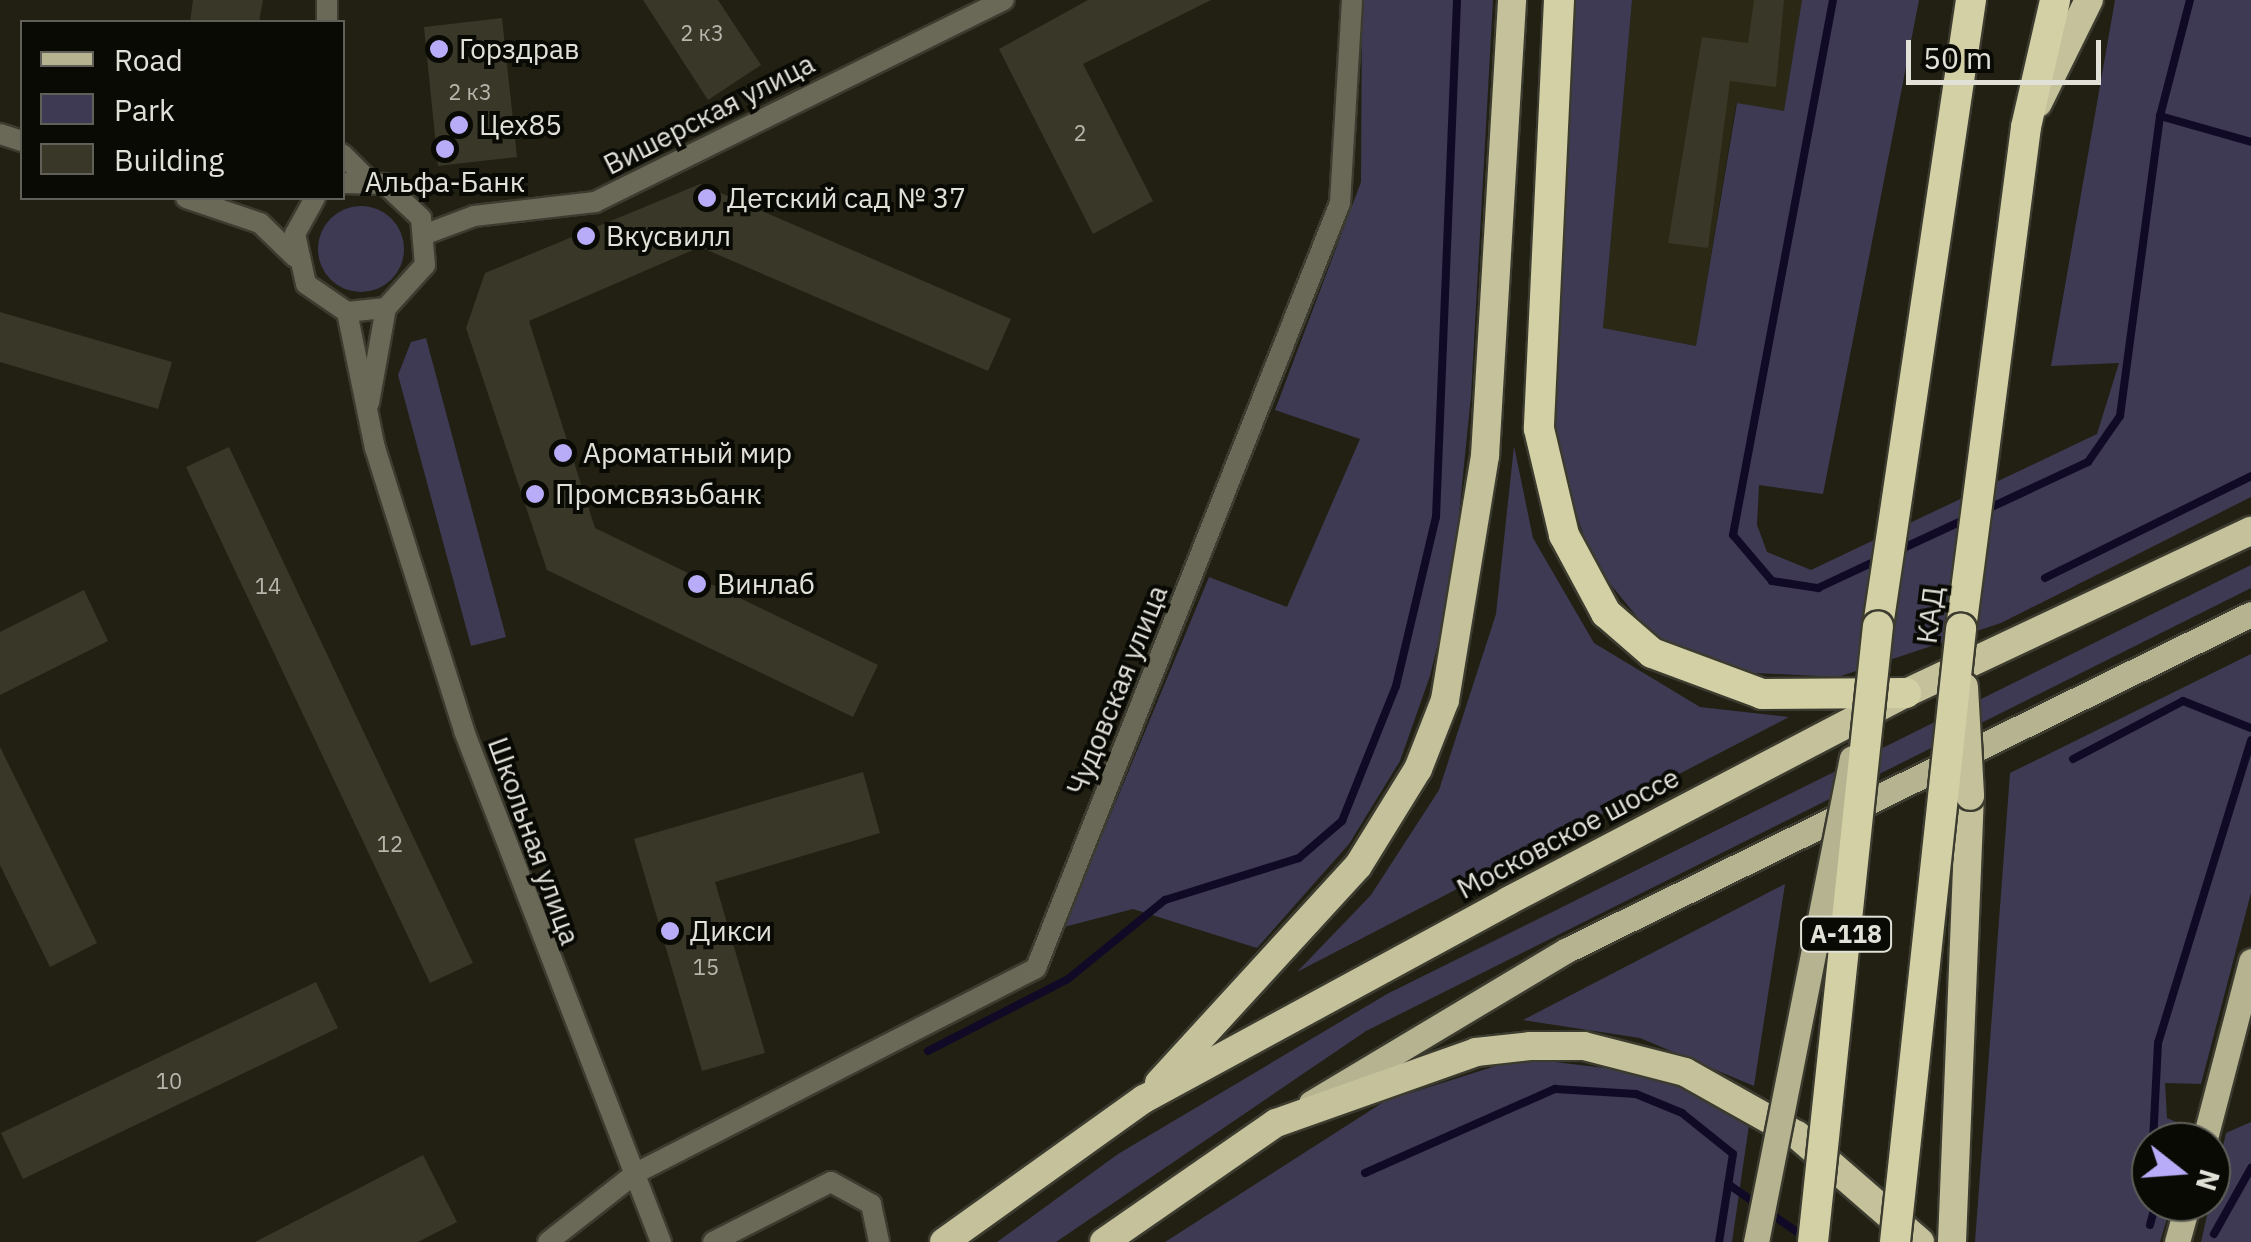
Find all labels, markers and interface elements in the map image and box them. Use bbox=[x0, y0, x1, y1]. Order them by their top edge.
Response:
legend bbox=[20, 20, 345, 200]
house number: 2 к3 bbox=[680, 20, 724, 46]
scale bar bbox=[1911, 20, 2106, 82]
place label: Горздрав bbox=[459, 32, 580, 66]
marker: Горздрав bbox=[428, 38, 450, 60]
text: 50 m bbox=[1923, 38, 1992, 77]
text: Road bbox=[114, 40, 183, 79]
street label: Вишерская улица bbox=[598, 46, 820, 182]
house number: 2 к3 bbox=[448, 79, 492, 105]
text: Park bbox=[114, 90, 175, 129]
place label: Цех85 bbox=[479, 108, 562, 142]
marker: Цех85 bbox=[448, 114, 470, 136]
house number: 2 bbox=[1073, 120, 1087, 146]
marker: Альфа-Банк bbox=[434, 138, 456, 160]
text: Building bbox=[114, 140, 224, 179]
place label: Альфа-Банк bbox=[365, 165, 525, 199]
place label: Детский сад № 37 bbox=[727, 181, 966, 215]
marker: Детский сад № 37 bbox=[696, 187, 718, 209]
place label: Вкусвилл bbox=[606, 219, 731, 253]
marker: Вкусвилл bbox=[575, 225, 597, 247]
place label: Ароматный мир bbox=[583, 436, 792, 470]
marker: Ароматный мир bbox=[552, 442, 574, 464]
place label: Промсвязьбанк bbox=[555, 477, 762, 511]
marker: Промсвязьбанк bbox=[524, 483, 546, 505]
place label: Винлаб bbox=[717, 567, 815, 601]
house number: 14 bbox=[255, 573, 281, 599]
marker: Винлаб bbox=[686, 573, 708, 595]
street label: Чудовская улица bbox=[1060, 580, 1174, 800]
street label: КАД bbox=[1910, 585, 1950, 645]
street label: Школьная улица bbox=[481, 733, 587, 949]
street label: Московское шоссе bbox=[1451, 760, 1685, 906]
house number: 12 bbox=[377, 831, 403, 857]
place label: Дикси bbox=[690, 914, 772, 948]
road number: А-118 bbox=[1798, 914, 1894, 954]
marker: Дикси bbox=[659, 920, 681, 942]
house number: 15 bbox=[693, 954, 719, 980]
house number: 10 bbox=[156, 1068, 182, 1094]
north arrow bbox=[2131, 1122, 2231, 1222]
text: N bbox=[2188, 1165, 2229, 1195]

